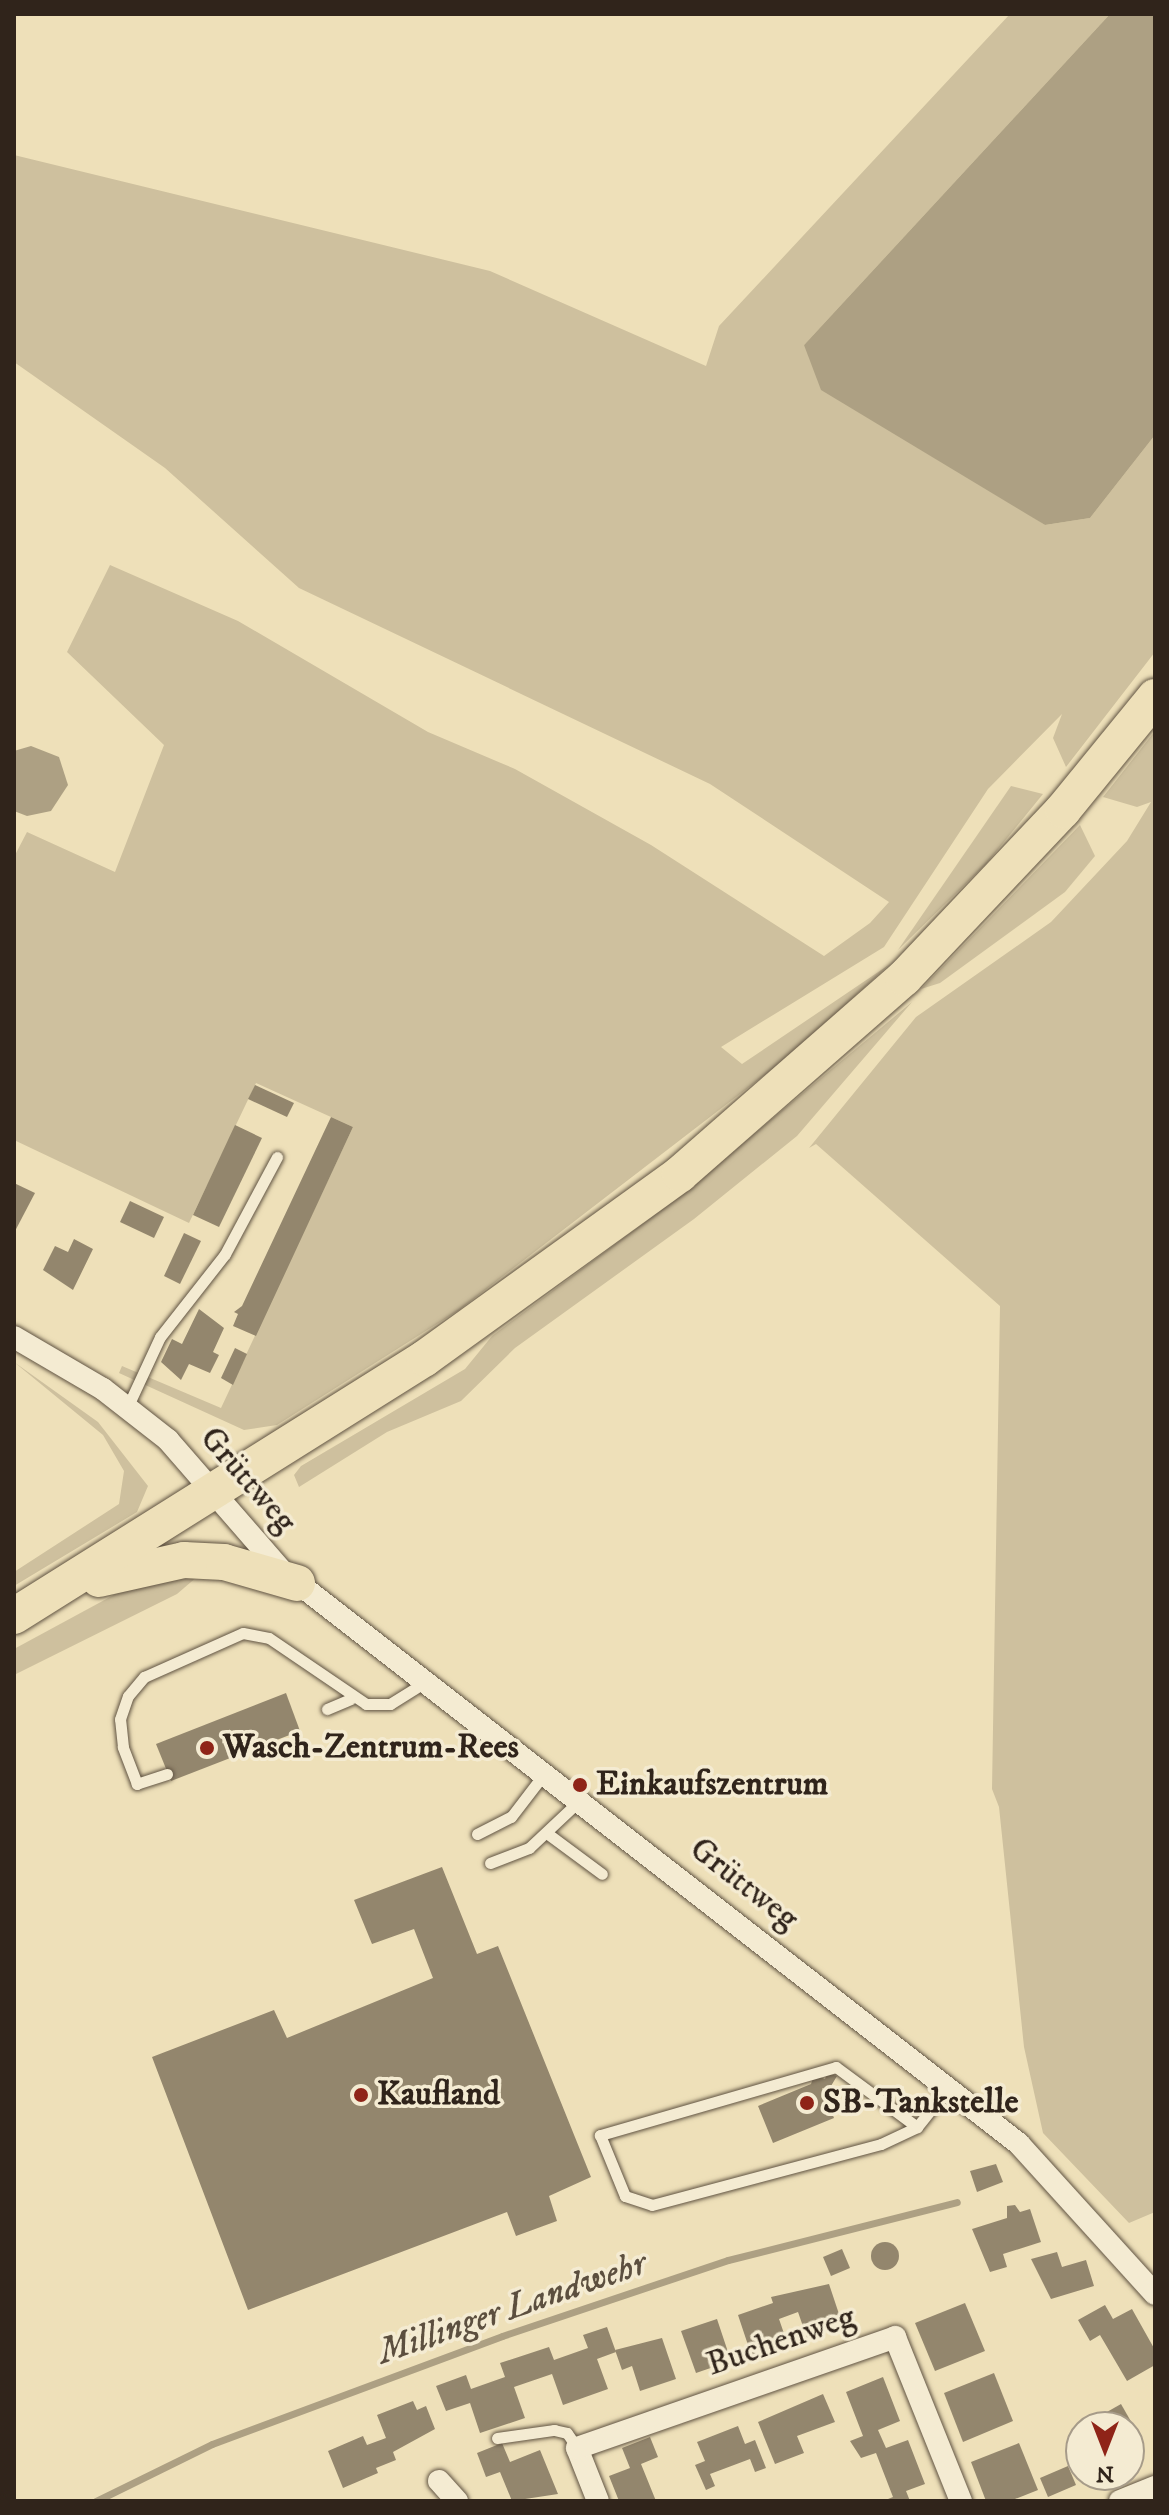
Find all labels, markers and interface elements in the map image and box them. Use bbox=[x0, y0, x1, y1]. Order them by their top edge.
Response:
street label: Grüttweg bbox=[191, 1419, 305, 1541]
place label: Wasch-Zentrum-Rees bbox=[223, 1728, 519, 1768]
marker: Wasch-Zentrum-Rees bbox=[198, 1739, 216, 1757]
place label: Einkaufszentrum bbox=[596, 1765, 828, 1805]
marker: Einkaufszentrum bbox=[571, 1776, 589, 1794]
street label: Grüttweg bbox=[681, 1829, 807, 1939]
place label: Kaufland bbox=[377, 2075, 500, 2115]
place label: SB-Tankstelle bbox=[823, 2083, 1019, 2123]
marker: Kaufland bbox=[352, 2086, 370, 2104]
marker: SB-Tankstelle bbox=[798, 2094, 816, 2112]
water label: Millinger Landwehr bbox=[372, 2242, 652, 2374]
street label: Buchenweg bbox=[701, 2297, 861, 2385]
north arrow bbox=[1065, 2411, 1145, 2491]
text: N bbox=[1096, 2460, 1114, 2487]

